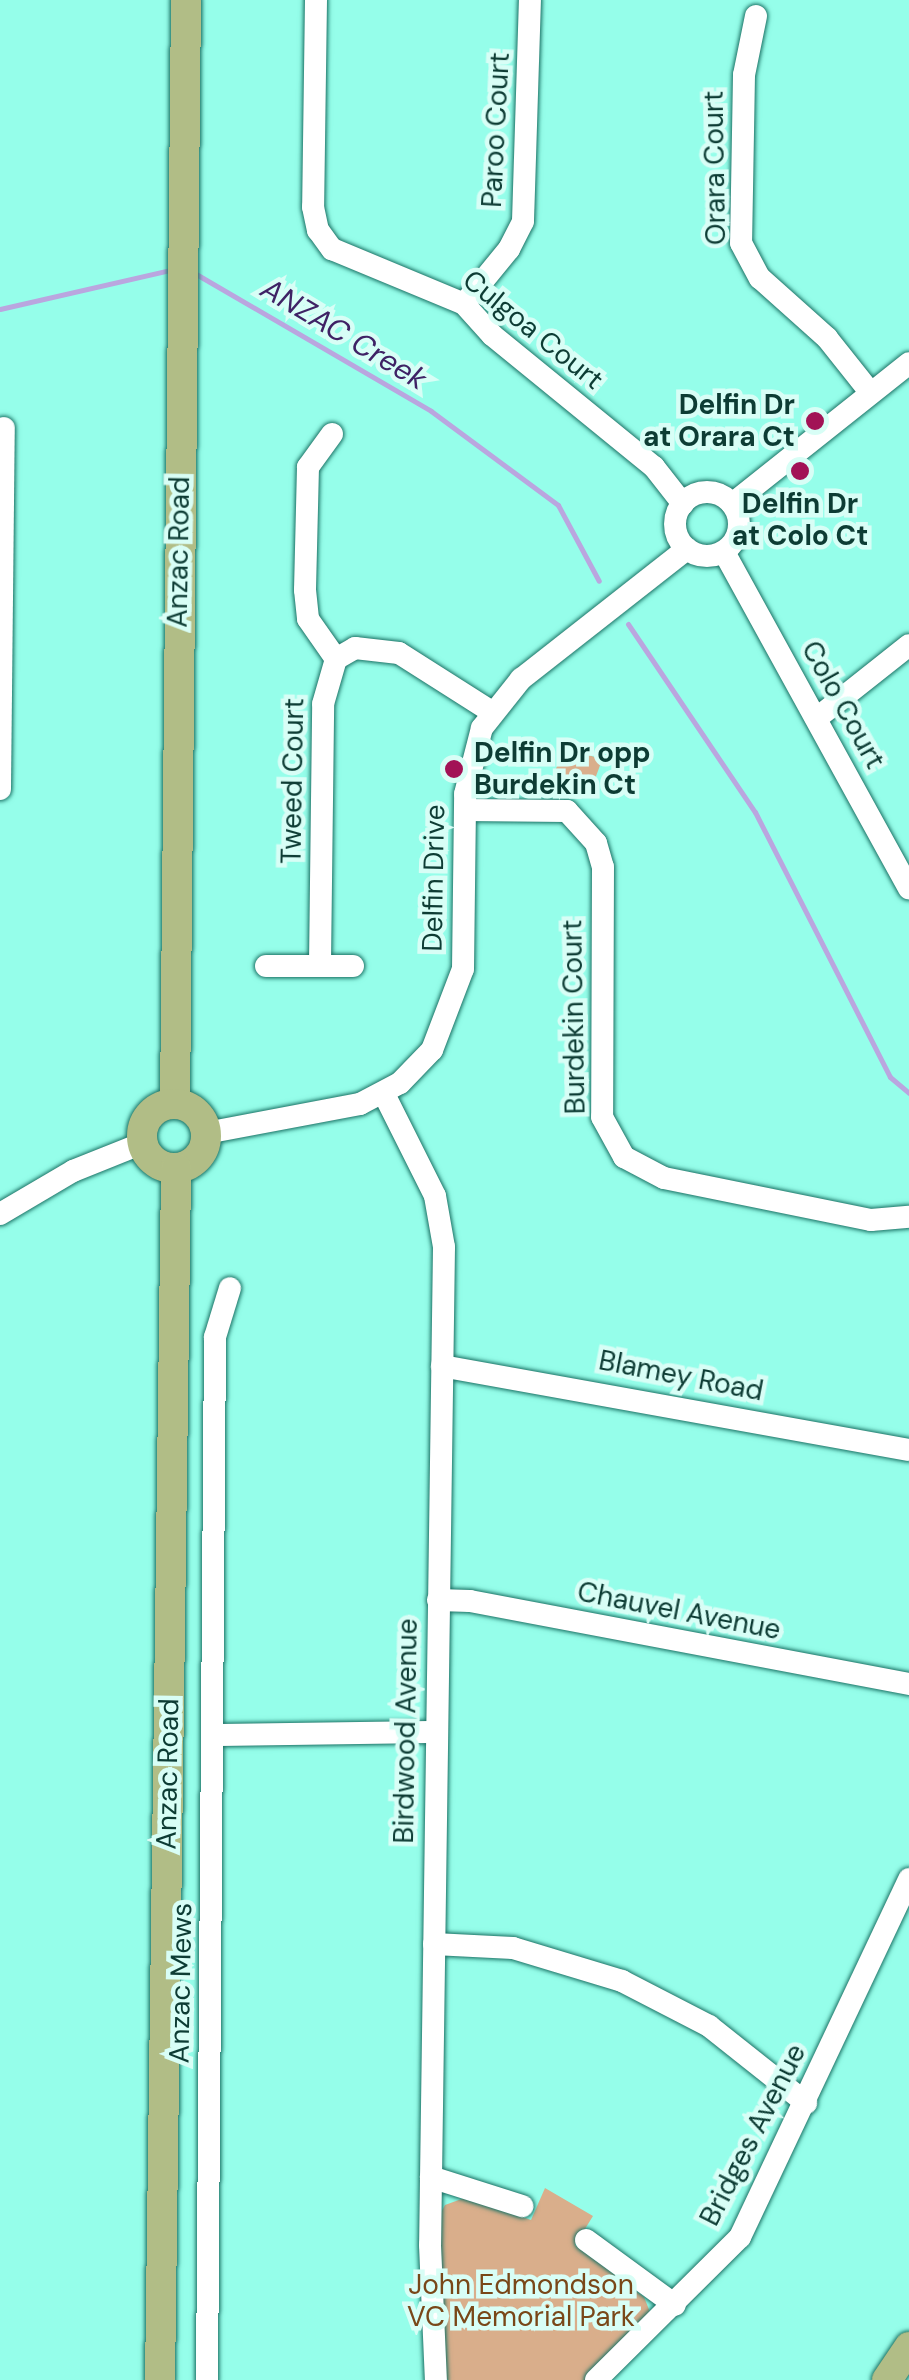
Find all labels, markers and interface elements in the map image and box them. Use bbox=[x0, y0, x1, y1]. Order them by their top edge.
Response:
street label: Paroo Court bbox=[475, 52, 517, 208]
street label: Orara Court bbox=[697, 91, 733, 245]
street label: Culgoa Court bbox=[456, 263, 610, 397]
water label: ANZAC Creek bbox=[255, 270, 433, 398]
place label: Delfin Dr at Orara Ct bbox=[643, 388, 795, 454]
marker: Delfin Dr at Orara Ct bbox=[804, 410, 826, 432]
marker: Delfin Dr at Colo Ct bbox=[789, 460, 811, 482]
street label: Anzac Road bbox=[161, 476, 197, 628]
place label: Delfin Dr at Colo Ct bbox=[732, 487, 868, 553]
street label: Colo Court bbox=[794, 635, 892, 775]
street label: Tweed Court bbox=[275, 698, 311, 864]
place label: Delfin Dr opp Burdekin Ct bbox=[474, 736, 651, 802]
marker: Delfin Dr opp Burdekin Ct bbox=[443, 758, 465, 780]
street label: Delfin Drive bbox=[416, 804, 452, 952]
street label: Burdekin Court bbox=[556, 919, 592, 1115]
street label: Blamey Road bbox=[596, 1344, 766, 1408]
street label: Chauvel Avenue bbox=[575, 1575, 783, 1647]
street label: Birdwood Avenue bbox=[387, 1618, 425, 1844]
street label: Anzac Road bbox=[150, 1698, 186, 1850]
street label: Anzac Mews bbox=[163, 1902, 199, 2064]
street label: Bridges Avenue bbox=[693, 2039, 813, 2231]
park label: John Edmondson VC Memorial Park bbox=[407, 2268, 635, 2334]

